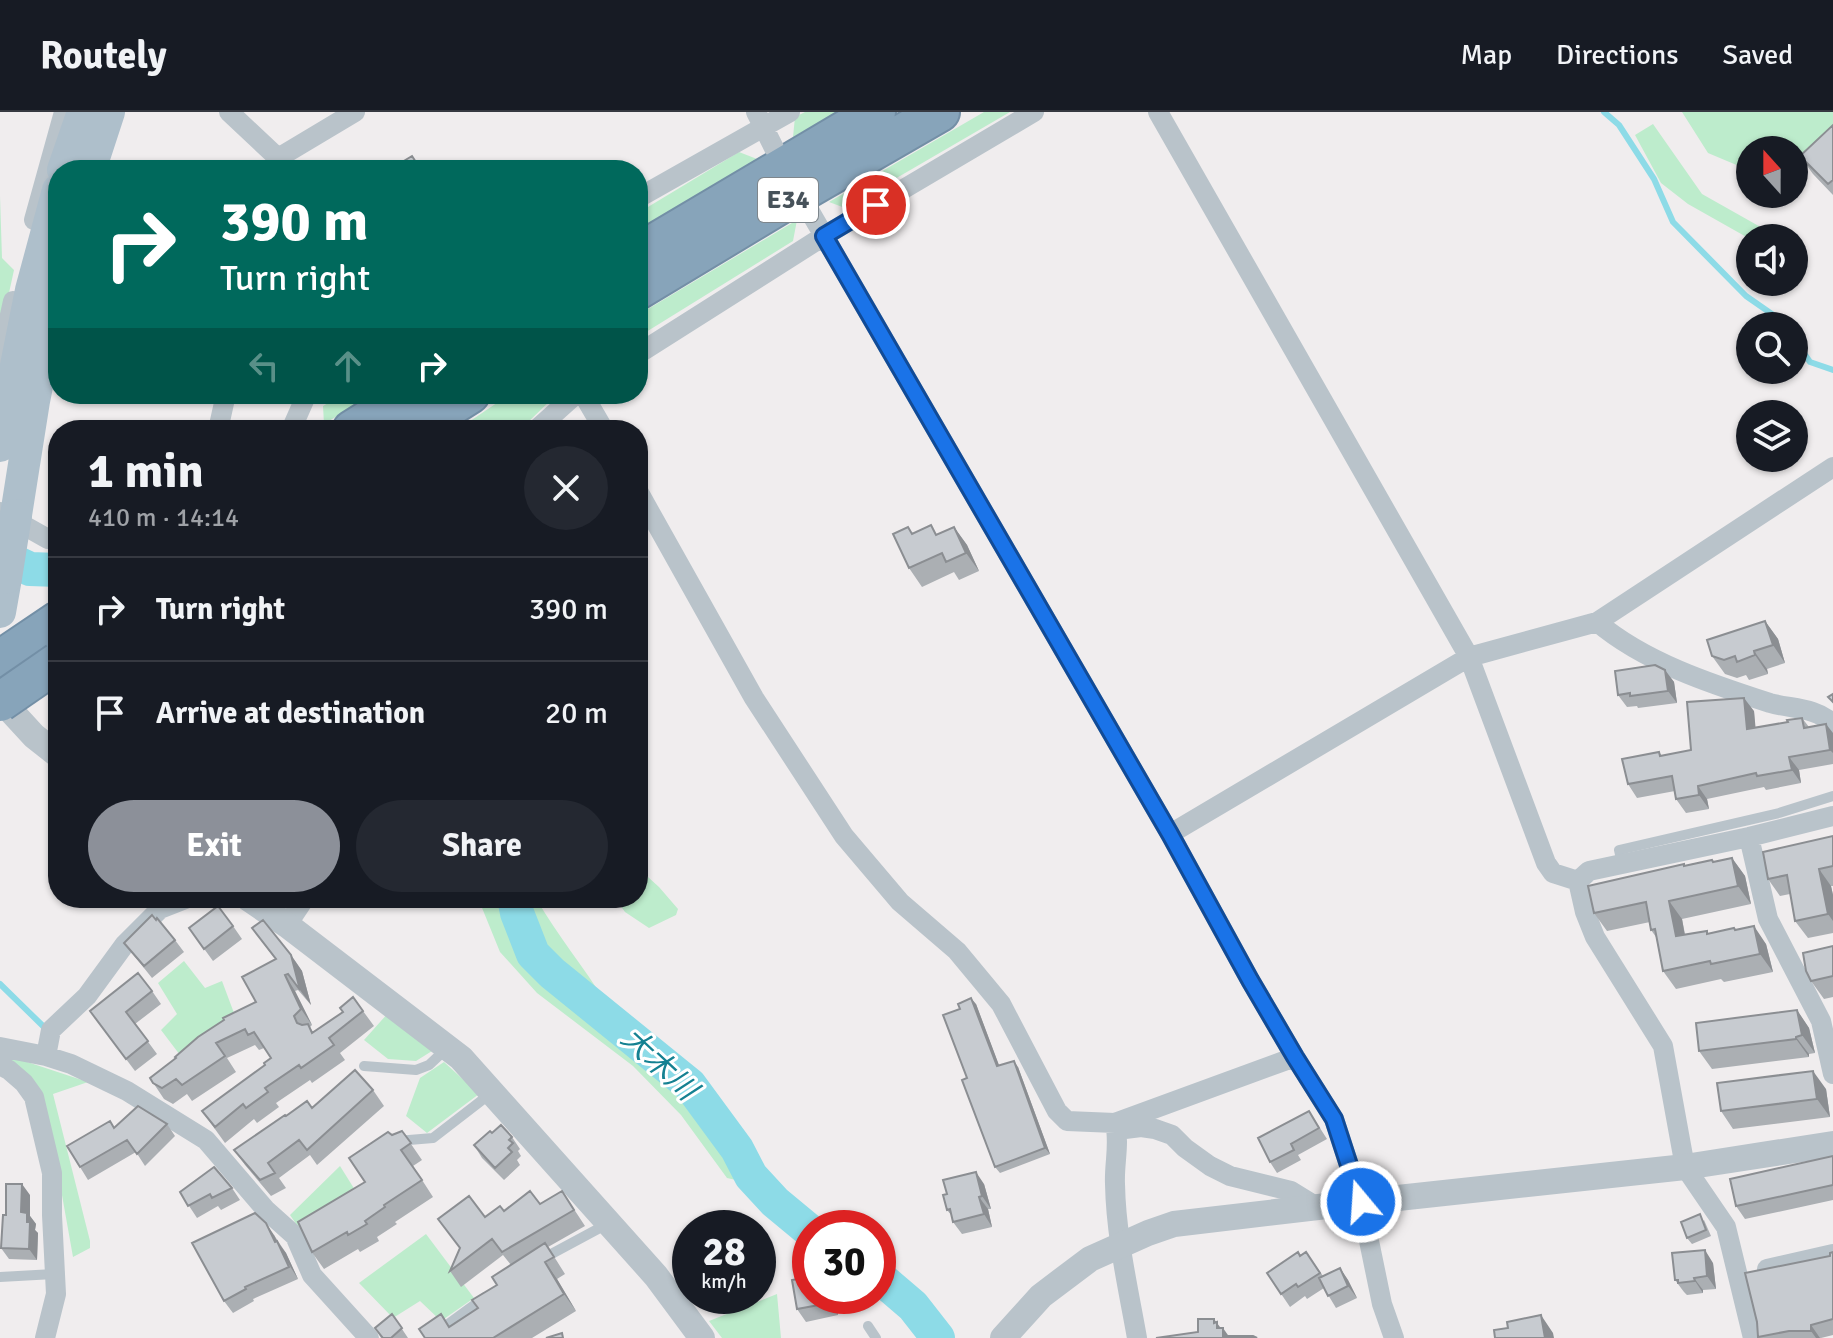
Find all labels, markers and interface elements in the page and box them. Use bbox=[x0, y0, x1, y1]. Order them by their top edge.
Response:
text: Routely bbox=[40, 32, 167, 79]
text: Map bbox=[1460, 38, 1512, 72]
text: Directions bbox=[1556, 38, 1678, 72]
text: Saved bbox=[1722, 38, 1793, 72]
north arrow bbox=[1736, 136, 1808, 208]
map controls bbox=[1736, 136, 1808, 472]
pin bbox=[842, 171, 910, 239]
road number: E34 bbox=[758, 178, 818, 222]
icon: arrive bbox=[854, 183, 898, 227]
text: 390 m bbox=[220, 187, 368, 256]
icon: right bbox=[88, 192, 192, 296]
button: sound bbox=[1736, 224, 1808, 296]
text: Turn right bbox=[220, 256, 370, 301]
button: search bbox=[1736, 312, 1808, 384]
icon: left bbox=[242, 344, 286, 388]
icon: ahead bbox=[326, 344, 370, 388]
icon: right bbox=[410, 344, 454, 388]
button: layers bbox=[1736, 400, 1808, 472]
text: 1 min bbox=[88, 442, 204, 501]
button: close bbox=[524, 446, 608, 530]
text: 410 m · 14:14 bbox=[88, 502, 239, 534]
icon: right bbox=[88, 587, 132, 631]
text: Turn right bbox=[156, 591, 285, 628]
text: 390 m bbox=[529, 591, 608, 628]
icon: arrive bbox=[88, 691, 132, 735]
text: Arrive at destination bbox=[156, 695, 425, 732]
text: 20 m bbox=[545, 695, 608, 732]
button: Exit bbox=[88, 800, 340, 892]
button: Share bbox=[356, 800, 608, 892]
water label: 大木川 bbox=[613, 1020, 707, 1110]
position arrow bbox=[1319, 1160, 1403, 1244]
speed limit sign: 30 bbox=[792, 1210, 896, 1314]
text: 28 bbox=[702, 1227, 746, 1277]
text: km/h bbox=[701, 1269, 747, 1294]

